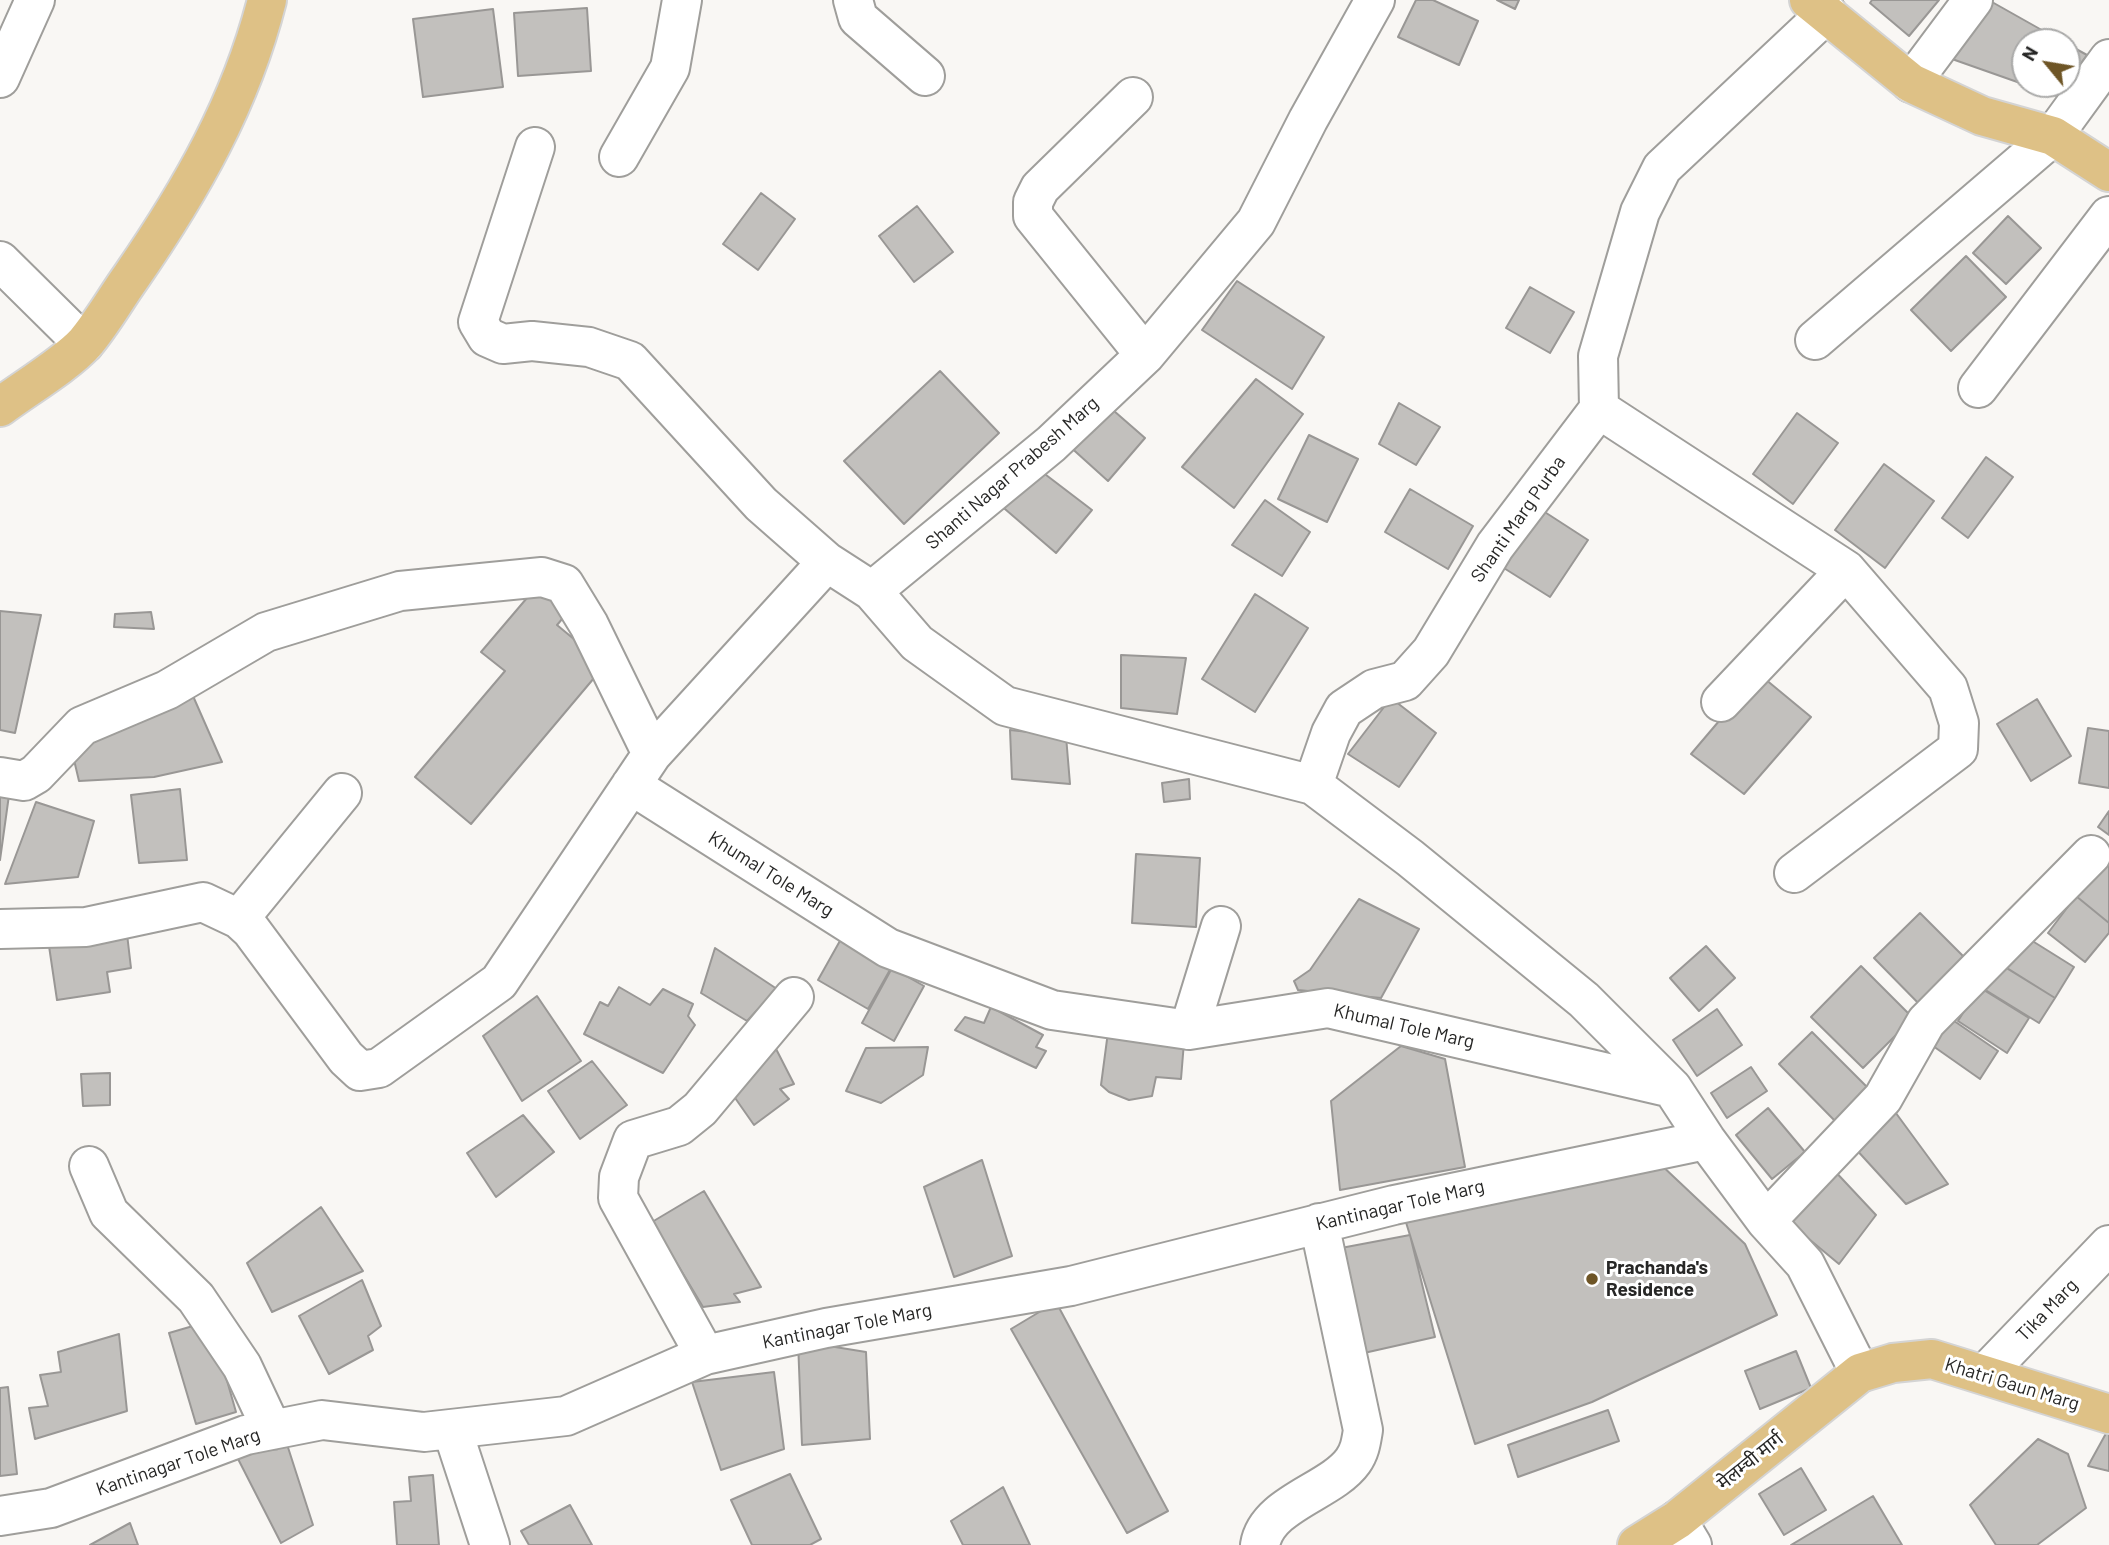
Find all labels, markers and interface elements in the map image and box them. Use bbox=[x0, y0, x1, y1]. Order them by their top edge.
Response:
north arrow bbox=[2011, 28, 2081, 98]
text: N bbox=[2016, 42, 2042, 64]
street label: Shanti Nagar Prabesh Marg bbox=[921, 392, 1103, 554]
street label: Shanti Marg Purba bbox=[1466, 451, 1570, 587]
street label: Khumal Tole Marg bbox=[704, 826, 838, 922]
street label: Khumal Tole Marg bbox=[1331, 999, 1477, 1053]
street label: Kantinagar Tole Marg bbox=[1314, 1175, 1486, 1235]
place label: Prachanda's Residence bbox=[1606, 1257, 1708, 1301]
marker: Prachanda's Residence bbox=[1584, 1271, 1600, 1287]
street label: Tika Marg bbox=[2012, 1274, 2082, 1346]
street label: Kantinagar Tole Marg bbox=[760, 1298, 934, 1354]
street label: Khatri Gaun Marg bbox=[1942, 1353, 2082, 1415]
street label: Kantinagar Tole Marg bbox=[93, 1423, 263, 1501]
street label: मेलम्ची मार्ग bbox=[1712, 1427, 1788, 1495]

